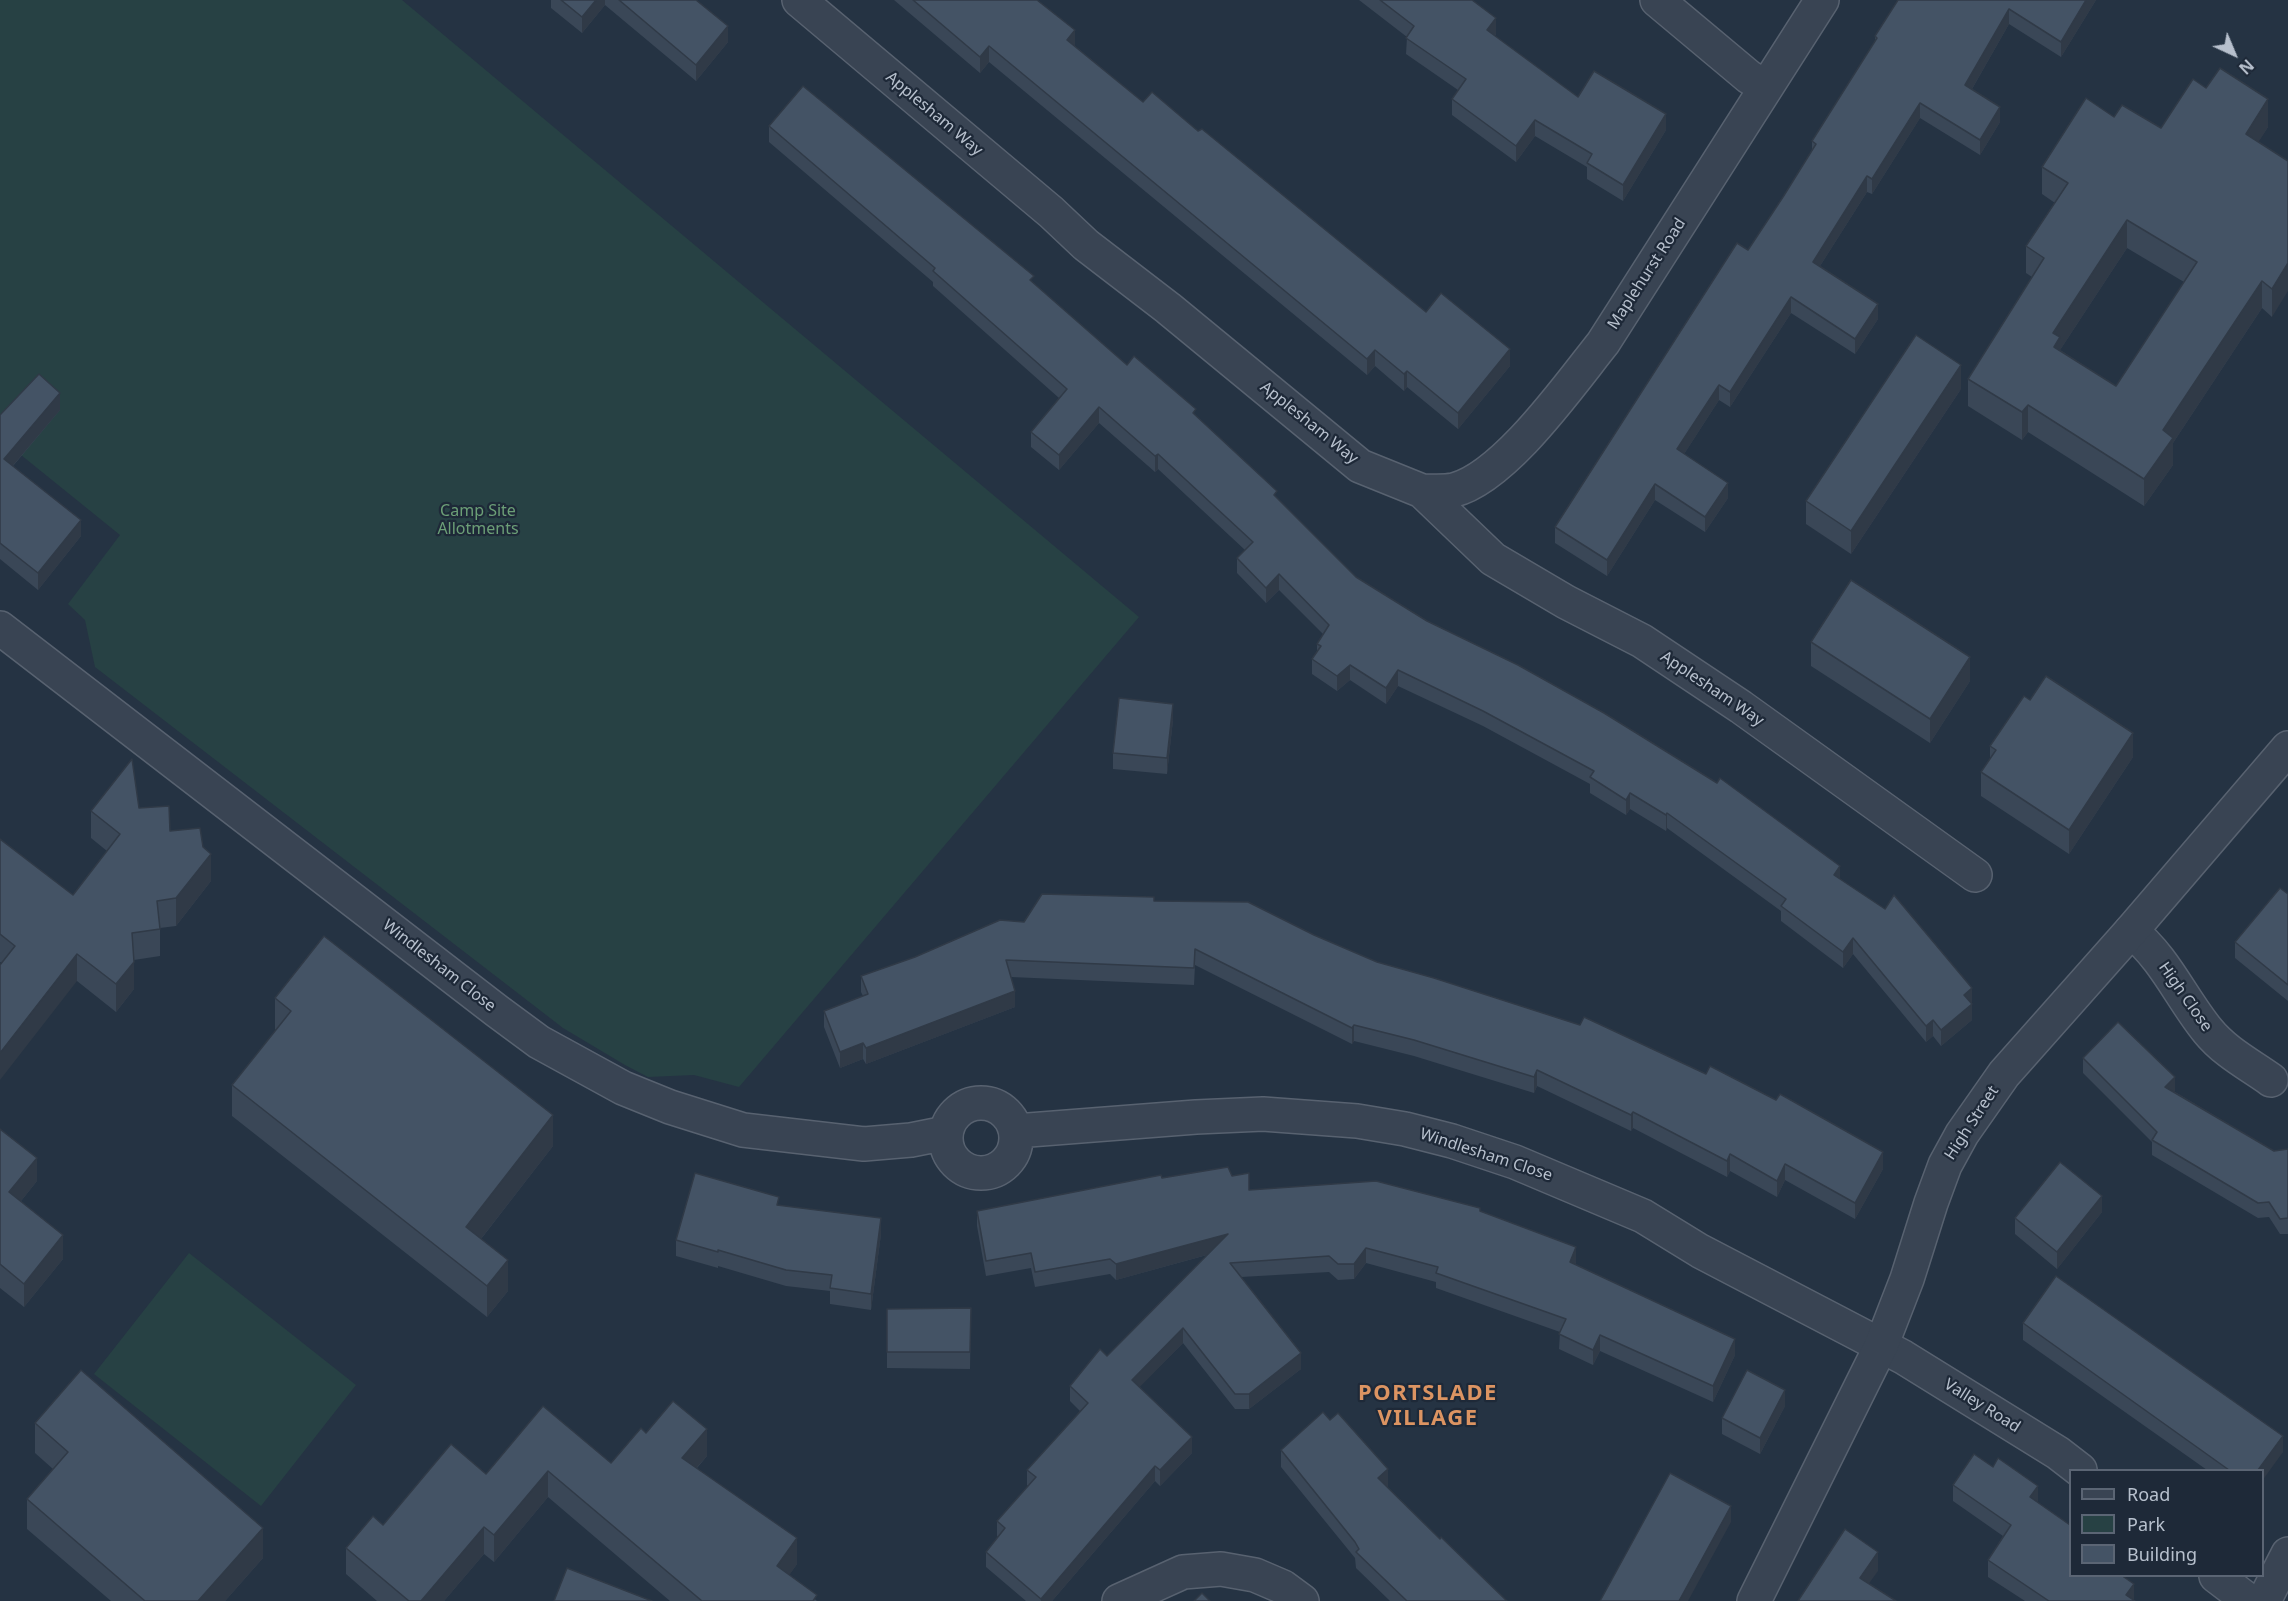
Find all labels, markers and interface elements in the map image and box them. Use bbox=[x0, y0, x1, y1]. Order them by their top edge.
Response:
north arrow bbox=[2204, 24, 2264, 84]
text: N bbox=[2234, 55, 2259, 79]
street label: Applesham Way bbox=[882, 68, 986, 160]
street label: Maplehurst Road bbox=[1604, 215, 1690, 333]
street label: Applesham Way bbox=[1256, 378, 1362, 468]
park label: Camp Site Allotments bbox=[437, 501, 519, 539]
street label: Applesham Way bbox=[1657, 647, 1767, 731]
street label: Windlesham Close bbox=[379, 916, 499, 1016]
street label: High Close bbox=[2154, 959, 2216, 1035]
street label: High Street bbox=[1941, 1082, 2003, 1164]
street label: Windlesham Close bbox=[1417, 1125, 1555, 1185]
street label: Valley Road bbox=[1940, 1375, 2024, 1437]
district label: PORTSLADE VILLAGE bbox=[1358, 1381, 1498, 1432]
legend bbox=[2069, 1469, 2264, 1577]
text: Road bbox=[2127, 1482, 2170, 1506]
text: Park bbox=[2127, 1512, 2165, 1536]
text: Building bbox=[2127, 1542, 2197, 1566]

